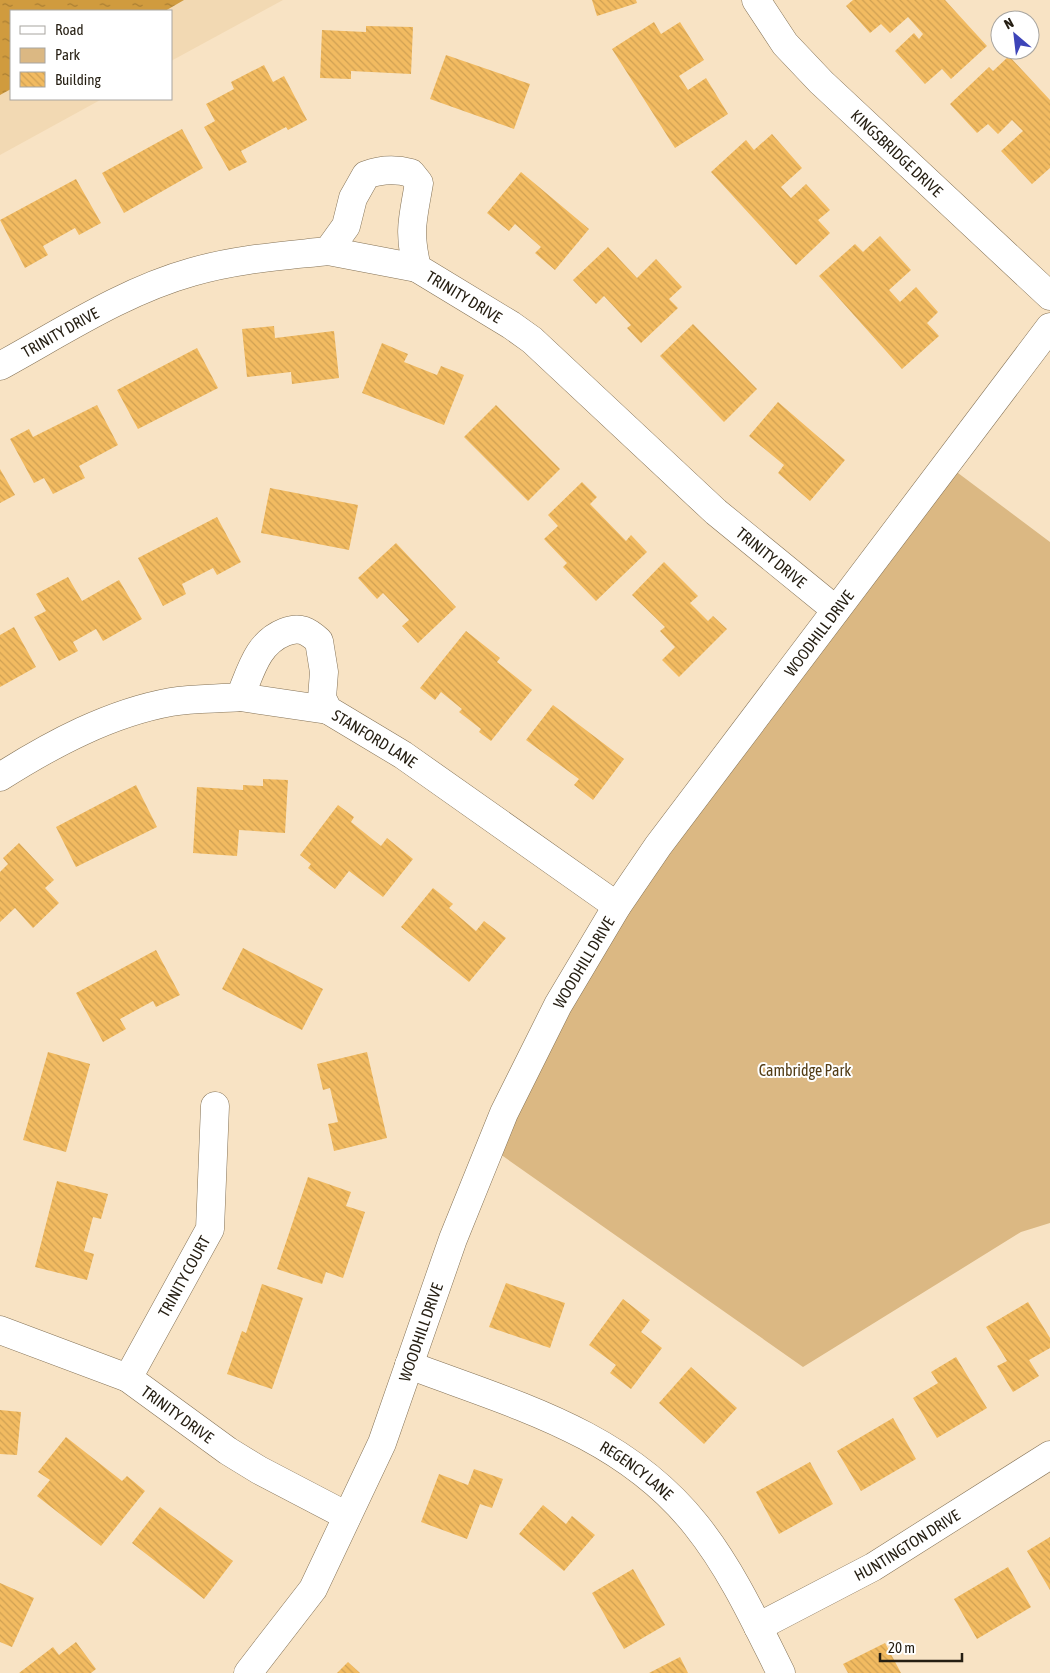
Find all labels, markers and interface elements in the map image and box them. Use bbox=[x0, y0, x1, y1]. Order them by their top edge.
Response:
legend bbox=[10, 10, 172, 100]
north arrow bbox=[990, 10, 1040, 60]
text: N bbox=[1001, 15, 1016, 33]
text: Road bbox=[55, 21, 84, 38]
text: Park bbox=[55, 46, 80, 63]
text: Building bbox=[55, 71, 101, 88]
street label: KINGSBRIDGE DRIVE bbox=[848, 106, 947, 200]
street label: TRINITY DRIVE bbox=[423, 267, 505, 326]
street label: TRINITY DRIVE bbox=[19, 304, 102, 361]
street label: TRINITY DRIVE bbox=[733, 524, 810, 591]
street label: WOODHILL DRIVE bbox=[781, 587, 857, 680]
street label: STANFORD LANE bbox=[329, 706, 421, 771]
street label: WOODHILL DRIVE bbox=[549, 913, 618, 1011]
park label: Cambridge Park bbox=[759, 1061, 851, 1080]
street label: TRINITY COURT bbox=[154, 1233, 213, 1320]
street label: WOODHILL DRIVE bbox=[395, 1281, 446, 1384]
street label: TRINITY DRIVE bbox=[138, 1382, 217, 1447]
street label: REGENCY LANE bbox=[597, 1437, 677, 1503]
street label: HUNTINGTON DRIVE bbox=[851, 1505, 963, 1584]
scale bar bbox=[880, 1630, 962, 1662]
text: 20 m bbox=[888, 1639, 915, 1656]

